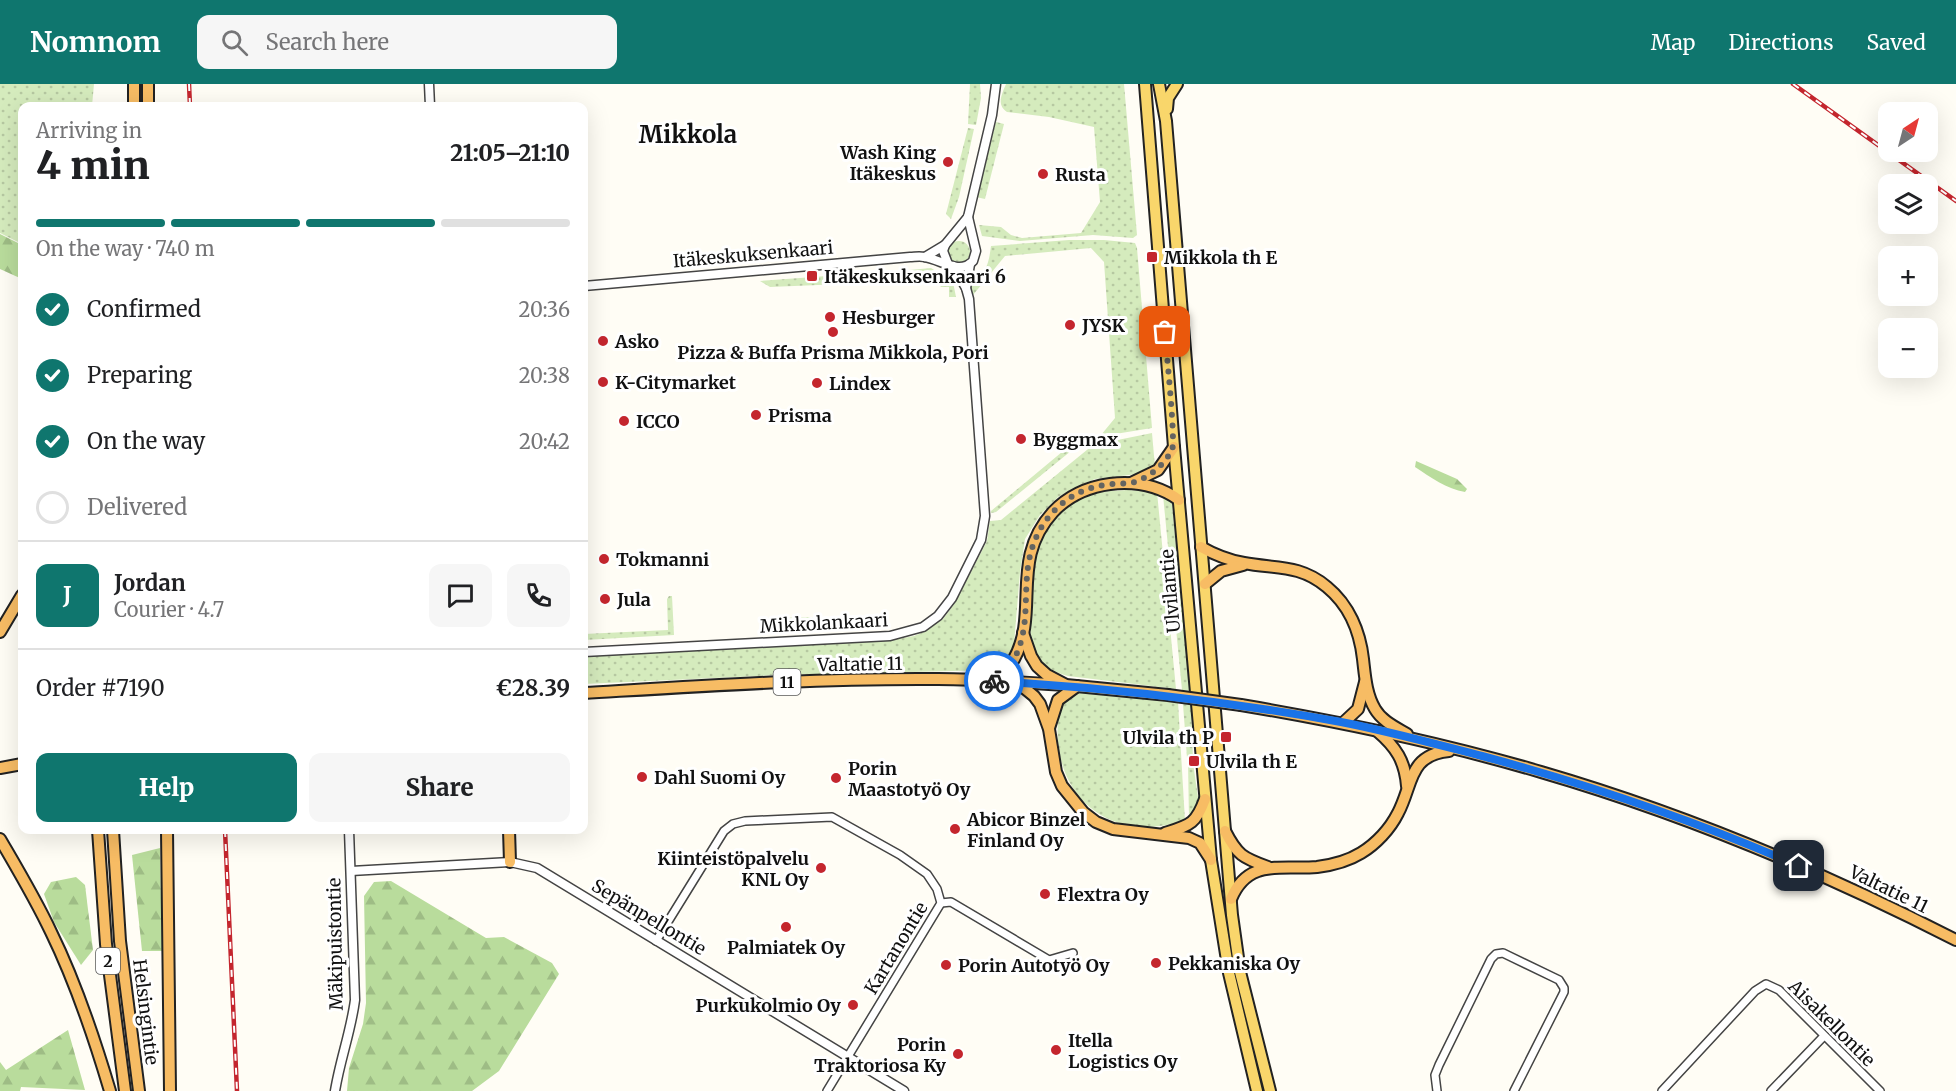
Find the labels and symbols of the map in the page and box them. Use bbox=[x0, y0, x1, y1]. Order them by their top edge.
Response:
north arrow bbox=[1878, 102, 1938, 162]
district label: Mikkola bbox=[639, 119, 737, 150]
place label: Wash King Itäkeskus bbox=[839, 141, 936, 185]
marker: Wash King Itäkeskus bbox=[941, 155, 955, 169]
place label: Rusta bbox=[1055, 163, 1106, 186]
marker: Rusta bbox=[1036, 167, 1050, 181]
street label: Itäkeskuksenkaari bbox=[672, 236, 834, 272]
place label: Mikkola th E bbox=[1164, 246, 1278, 269]
marker: Mikkola th E bbox=[1145, 250, 1159, 264]
place label: Itäkeskuksenkaari 6 bbox=[824, 265, 1006, 288]
marker: Itäkeskuksenkaari 6 bbox=[805, 269, 819, 283]
place label: Hesburger bbox=[842, 306, 935, 329]
pin bbox=[1139, 306, 1190, 357]
marker: Hesburger bbox=[823, 310, 837, 324]
place label: JYSK bbox=[1081, 314, 1125, 337]
marker: JYSK bbox=[1063, 318, 1077, 332]
marker: Pizza & Buffa Prisma Mikkola, Pori bbox=[826, 325, 840, 339]
place label: Asko bbox=[614, 330, 659, 353]
marker: Asko bbox=[596, 334, 610, 348]
place label: Pizza & Buffa Prisma Mikkola, Pori bbox=[677, 341, 989, 364]
place label: K-Citymarket bbox=[615, 371, 737, 394]
place label: Lindex bbox=[829, 372, 891, 395]
marker: K-Citymarket bbox=[596, 375, 610, 389]
marker: Lindex bbox=[810, 376, 824, 390]
place label: Prisma bbox=[768, 404, 832, 427]
marker: Prisma bbox=[749, 408, 763, 422]
place label: ICCO bbox=[636, 410, 680, 433]
marker: ICCO bbox=[617, 414, 631, 428]
place label: Byggmax bbox=[1033, 428, 1118, 451]
marker: Byggmax bbox=[1014, 432, 1028, 446]
place label: Tokmanni bbox=[616, 548, 709, 571]
street label: Ulvilantie bbox=[1155, 548, 1185, 634]
marker: Tokmanni bbox=[597, 552, 611, 566]
place label: Jula bbox=[616, 588, 651, 611]
marker: Jula bbox=[598, 592, 612, 606]
street label: Mikkolankaari bbox=[759, 608, 889, 638]
courier bbox=[964, 651, 1024, 711]
street label: Valtatie 11 bbox=[816, 652, 903, 676]
road number: 11 bbox=[774, 669, 800, 695]
place label: Ulvila th P bbox=[1123, 726, 1214, 749]
marker: Ulvila th P bbox=[1219, 730, 1233, 744]
place label: Ulvila th E bbox=[1206, 750, 1297, 773]
marker: Ulvila th E bbox=[1187, 754, 1201, 768]
place label: Porin Maastotyö Oy bbox=[848, 757, 971, 801]
place label: Dahl Suomi Oy bbox=[654, 766, 786, 789]
marker: Dahl Suomi Oy bbox=[635, 770, 649, 784]
marker: Porin Maastotyö Oy bbox=[829, 771, 843, 785]
place label: Abicor Binzel Finland Oy bbox=[966, 808, 1086, 852]
marker: Abicor Binzel Finland Oy bbox=[948, 822, 962, 836]
pin bbox=[1773, 840, 1824, 891]
place label: Kiinteistöpalvelu KNL Oy bbox=[657, 847, 809, 891]
street label: Valtatie 11 bbox=[1845, 860, 1932, 918]
marker: Kiinteistöpalvelu KNL Oy bbox=[814, 861, 828, 875]
street label: Sepänpellontie bbox=[588, 874, 710, 960]
street label: Mäkipuistontie bbox=[322, 877, 348, 1011]
place label: Flextra Oy bbox=[1057, 883, 1149, 906]
marker: Flextra Oy bbox=[1038, 887, 1052, 901]
street label: Kartanontie bbox=[859, 898, 933, 998]
marker: Palmiatek Oy bbox=[779, 920, 793, 934]
place label: Palmiatek Oy bbox=[727, 936, 845, 959]
road number: 2 bbox=[96, 948, 120, 974]
place label: Pekkaniska Oy bbox=[1168, 952, 1301, 975]
place label: Porin Autotyö Oy bbox=[958, 954, 1110, 977]
marker: Pekkaniska Oy bbox=[1149, 956, 1163, 970]
street label: Helsingintie bbox=[128, 958, 164, 1066]
marker: Porin Autotyö Oy bbox=[939, 958, 953, 972]
street label: Aisakellontie bbox=[1783, 974, 1880, 1071]
place label: Purkukolmio Oy bbox=[695, 994, 841, 1017]
marker: Purkukolmio Oy bbox=[846, 998, 860, 1012]
place label: Itella Logistics Oy bbox=[1068, 1029, 1178, 1073]
place label: Porin Traktoriosa Ky bbox=[814, 1033, 946, 1077]
marker: Itella Logistics Oy bbox=[1049, 1043, 1063, 1057]
marker: Porin Traktoriosa Ky bbox=[951, 1047, 965, 1061]

